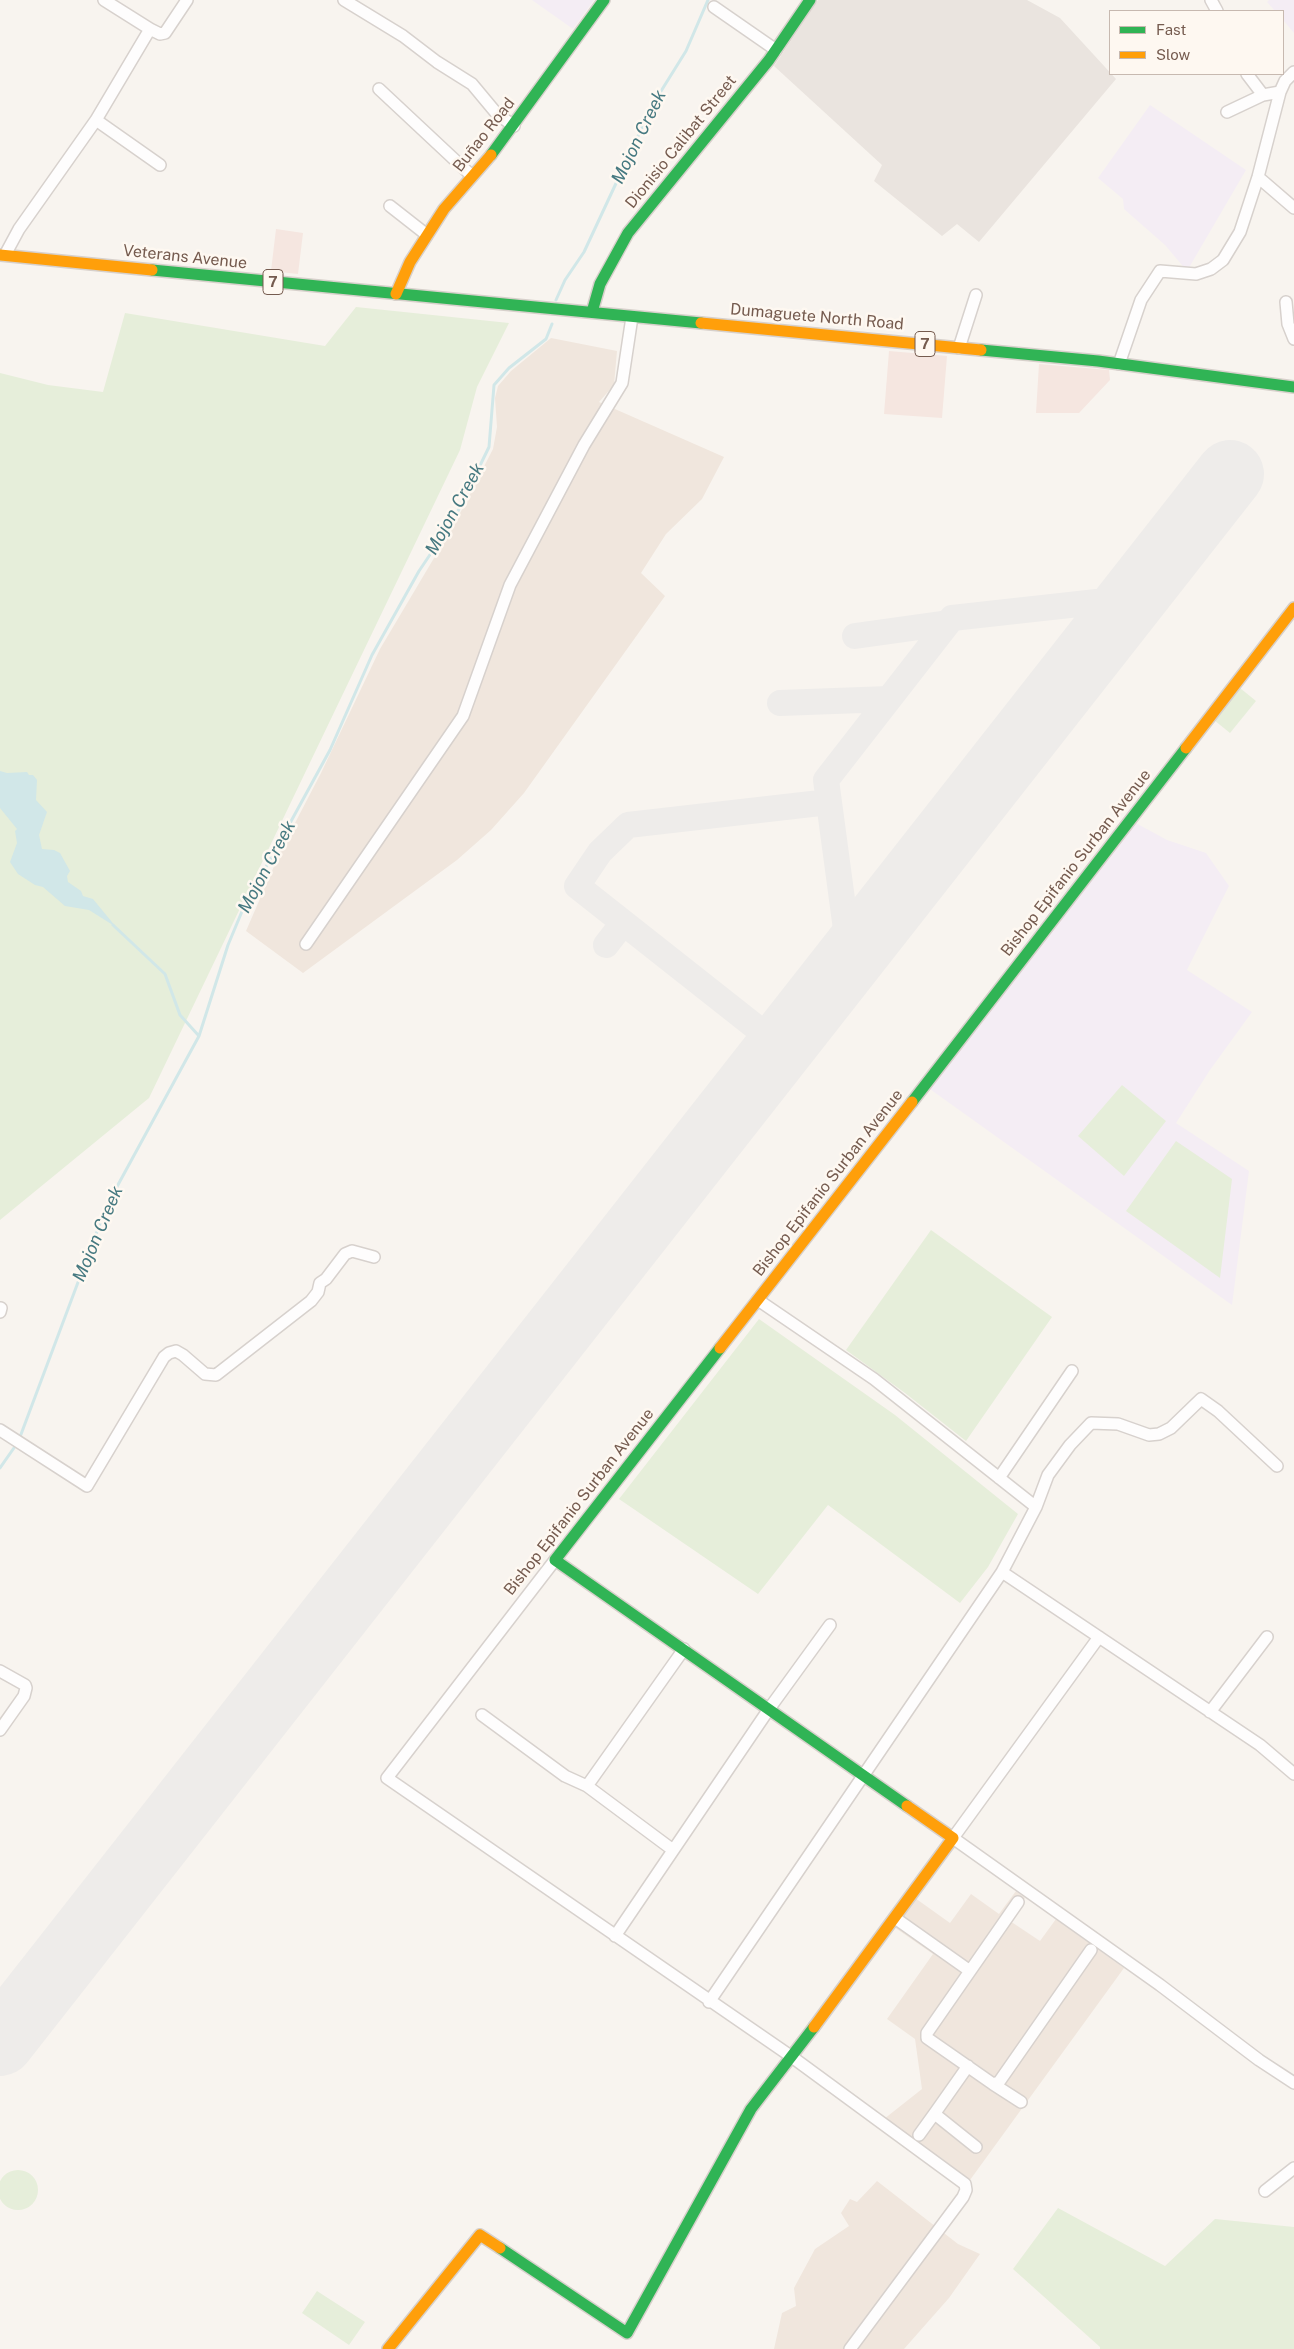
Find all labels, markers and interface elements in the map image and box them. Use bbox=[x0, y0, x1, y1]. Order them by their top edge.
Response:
legend bbox=[1109, 10, 1284, 75]
text: Fast bbox=[1156, 21, 1186, 38]
text: Slow bbox=[1156, 46, 1190, 63]
street label: Dionisio Calibat Street bbox=[621, 72, 741, 212]
water label: Mojon Creek bbox=[607, 87, 671, 187]
street label: Buñao Road bbox=[449, 94, 519, 176]
street label: Veterans Avenue bbox=[122, 241, 248, 273]
road number: 7 bbox=[263, 270, 283, 294]
street label: Dumaguete North Road bbox=[729, 300, 905, 334]
road number: 7 bbox=[915, 332, 935, 356]
water label: Mojon Creek bbox=[421, 459, 489, 559]
street label: Bishop Epifanio Surban Avenue bbox=[997, 766, 1155, 960]
water label: Mojon Creek bbox=[234, 817, 300, 917]
street label: Bishop Epifanio Surban Avenue bbox=[749, 1086, 907, 1280]
water label: Mojon Creek bbox=[68, 1183, 128, 1285]
street label: Bishop Epifanio Surban Avenue bbox=[500, 1405, 658, 1599]

